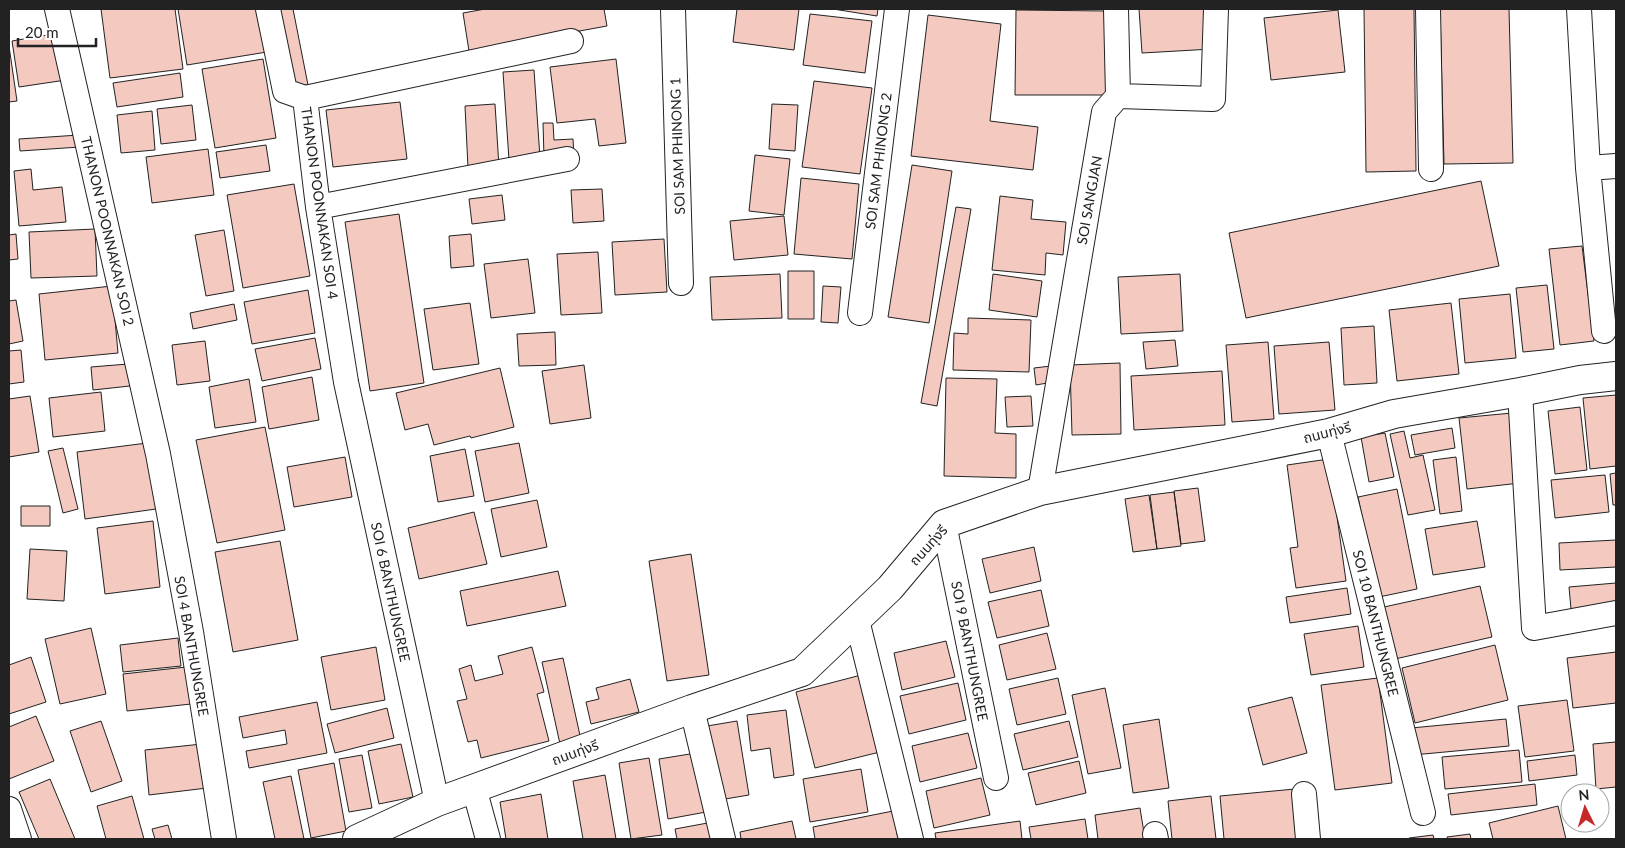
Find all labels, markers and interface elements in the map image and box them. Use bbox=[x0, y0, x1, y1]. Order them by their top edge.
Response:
scale bar bbox=[18, 15, 95, 47]
text: 20 m bbox=[25, 23, 59, 41]
street label: SOI SAM PHINONG 1 bbox=[666, 77, 688, 215]
street label: SOI SAM PHINONG 2 bbox=[861, 92, 895, 230]
street label: THANON POONNAKAN SOI 4 bbox=[298, 106, 342, 300]
street label: THANON POONNAKAN SOI 2 bbox=[78, 135, 138, 327]
street label: SOI SANGJAN bbox=[1073, 154, 1105, 246]
street label: ถนนทุ่งรี bbox=[1301, 418, 1353, 447]
street label: SOI 6 BANTHUNGREE bbox=[368, 521, 414, 663]
street label: ถนนทุ่งรี bbox=[905, 521, 951, 569]
street label: SOI 10 BANTHUNGREE bbox=[1350, 548, 1402, 698]
street label: SOI 4 BANTHUNGREE bbox=[171, 575, 213, 717]
street label: SOI 9 BANTHUNGREE bbox=[948, 580, 992, 722]
street label: ถนนทุ่งรี bbox=[549, 736, 601, 769]
north arrow bbox=[1560, 783, 1610, 833]
text: N bbox=[1578, 786, 1590, 803]

